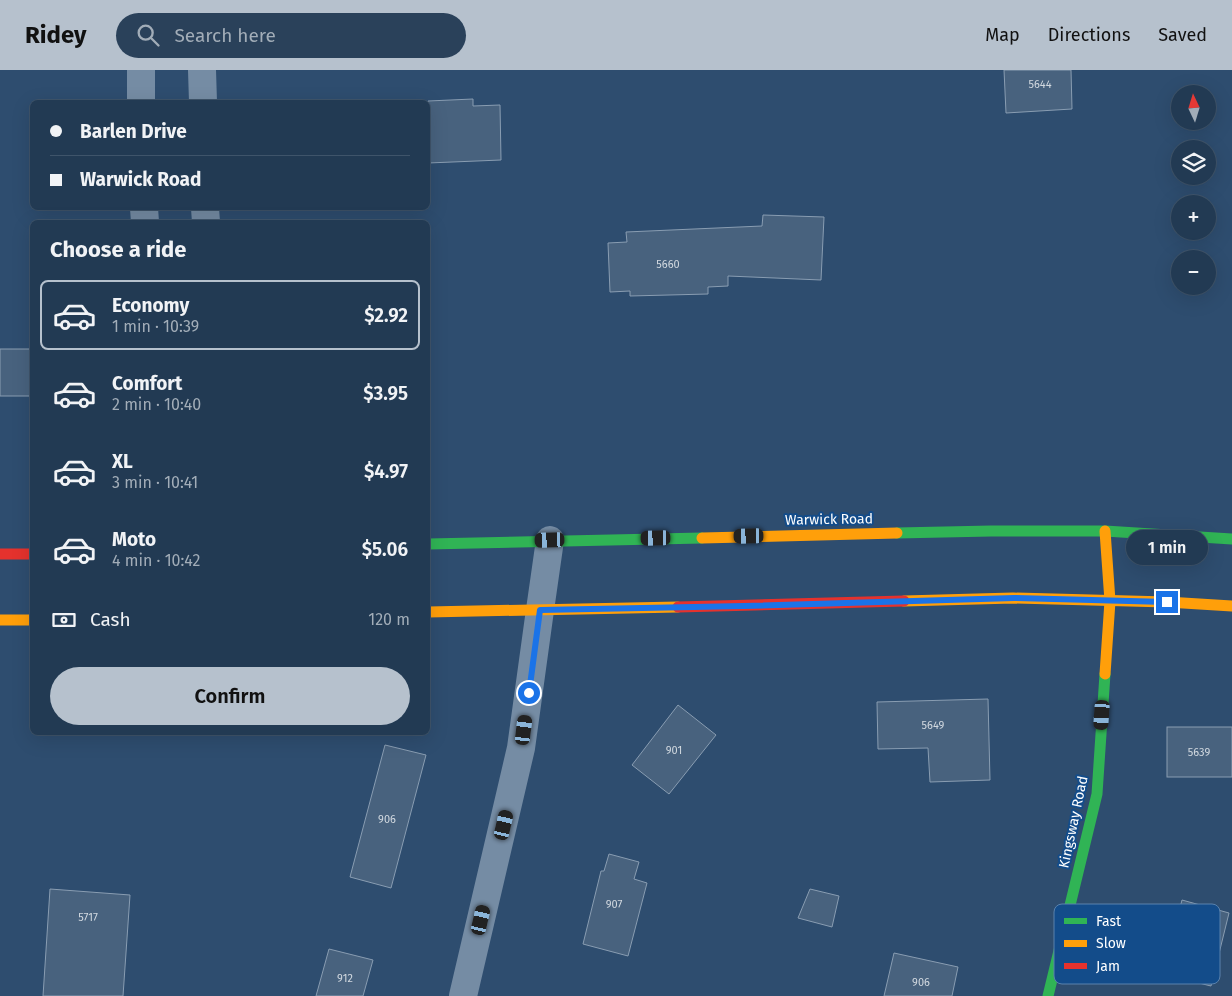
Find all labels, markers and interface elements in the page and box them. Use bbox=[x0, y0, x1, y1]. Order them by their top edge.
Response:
search box bbox=[116, 13, 466, 58]
text: Ridey bbox=[25, 21, 86, 49]
icon: search bbox=[134, 21, 162, 49]
text: Search here bbox=[174, 24, 276, 47]
text: Map bbox=[985, 24, 1020, 46]
text: Directions bbox=[1048, 24, 1130, 46]
text: Saved bbox=[1158, 24, 1207, 46]
house number: 5644 bbox=[1028, 78, 1052, 91]
north arrow bbox=[1171, 85, 1216, 130]
map controls bbox=[1171, 85, 1216, 295]
text: Barlen Drive bbox=[80, 120, 187, 143]
button: layers bbox=[1171, 140, 1216, 185]
text: Warwick Road bbox=[80, 168, 201, 191]
button: + bbox=[1171, 195, 1216, 240]
text: Choose a ride bbox=[50, 236, 186, 263]
button: − bbox=[1171, 250, 1216, 295]
house number: 5660 bbox=[656, 258, 680, 271]
icon: car bbox=[52, 293, 97, 338]
text: Economy bbox=[112, 294, 189, 317]
text: $2.92 bbox=[364, 304, 408, 327]
text: 1 min · 10:39 bbox=[112, 317, 199, 336]
icon: car bbox=[52, 371, 97, 416]
text: Comfort bbox=[112, 372, 182, 395]
text: $3.95 bbox=[363, 382, 408, 405]
text: 2 min · 10:40 bbox=[112, 395, 201, 414]
icon: car bbox=[52, 449, 97, 494]
text: XL bbox=[112, 450, 133, 473]
text: $4.97 bbox=[364, 460, 408, 483]
text: 3 min · 10:41 bbox=[112, 473, 198, 492]
street label: Warwick Road bbox=[785, 510, 873, 529]
icon: car bbox=[52, 527, 97, 572]
text: Moto bbox=[112, 528, 156, 551]
car bbox=[733, 528, 764, 544]
car bbox=[640, 530, 671, 546]
callout: 1 min bbox=[1126, 530, 1208, 564]
car bbox=[534, 532, 565, 548]
text: $5.06 bbox=[362, 538, 408, 561]
text: 1 min bbox=[1148, 538, 1186, 557]
text: 4 min · 10:42 bbox=[112, 551, 200, 570]
route end bbox=[1156, 591, 1178, 613]
icon: cash bbox=[50, 606, 78, 634]
text: Cash bbox=[90, 608, 131, 631]
text: 120 m bbox=[368, 610, 410, 629]
button: Confirm bbox=[50, 667, 410, 725]
route start bbox=[518, 682, 540, 704]
car bbox=[1093, 700, 1110, 730]
car bbox=[514, 714, 533, 746]
house number: 5649 bbox=[922, 719, 945, 732]
house number: 901 bbox=[666, 744, 682, 757]
house number: 5639 bbox=[1188, 746, 1210, 759]
street label: Kingsway Road bbox=[1055, 774, 1092, 870]
car bbox=[493, 809, 514, 841]
house number: 906 bbox=[378, 813, 396, 826]
house number: 907 bbox=[606, 898, 622, 911]
car bbox=[470, 904, 491, 936]
legend bbox=[1054, 904, 1220, 984]
house number: 5717 bbox=[78, 911, 98, 924]
text: Fast bbox=[1096, 913, 1122, 930]
text: Slow bbox=[1096, 935, 1126, 952]
text: Jam bbox=[1096, 958, 1120, 975]
house number: 912 bbox=[337, 972, 353, 985]
house number: 906 bbox=[912, 976, 930, 989]

